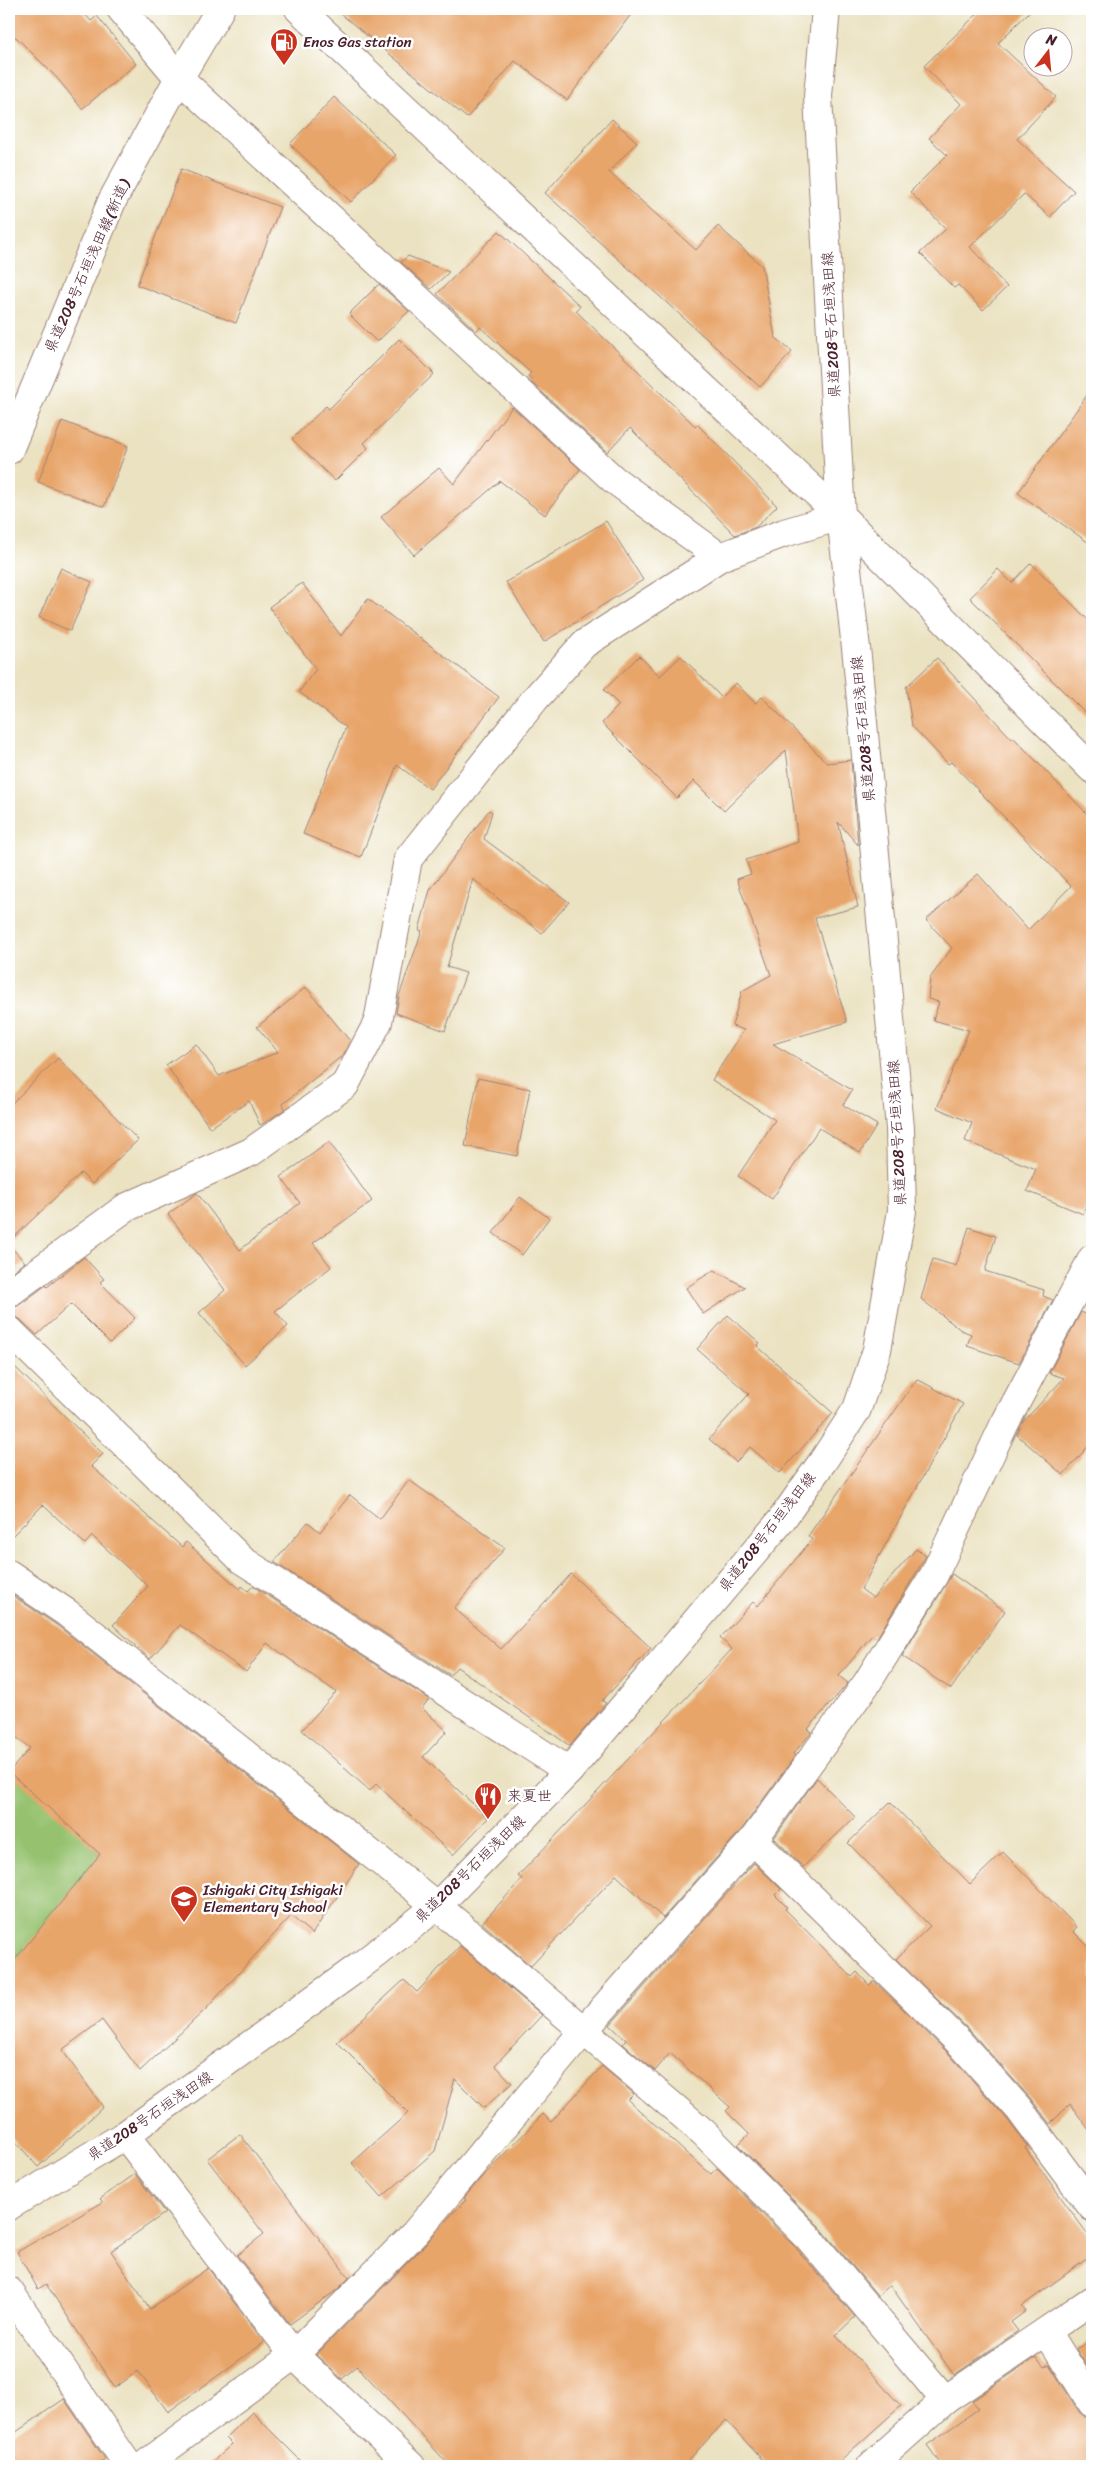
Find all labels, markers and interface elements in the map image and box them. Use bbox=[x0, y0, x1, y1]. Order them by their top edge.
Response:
text: N bbox=[1042, 26, 1060, 53]
fuel station icon: Enos Gas station bbox=[269, 27, 299, 66]
north arrow bbox=[1024, 28, 1074, 78]
place label: Enos Gas station bbox=[303, 29, 412, 55]
street label: 県道208号石垣浅田線(新道) bbox=[37, 174, 137, 357]
street label: 県道208号石垣浅田線 bbox=[814, 251, 848, 399]
street label: 県道208号石垣浅田線 bbox=[844, 655, 882, 803]
street label: 県道208号石垣浅田線 bbox=[880, 1059, 914, 1207]
street label: 県道208号石垣浅田線 bbox=[711, 1466, 823, 1598]
restaurant icon: 来夏世 bbox=[473, 1781, 503, 1820]
place label: 来夏世 bbox=[507, 1783, 552, 1809]
street label: 県道208号石垣浅田線 bbox=[408, 1809, 532, 1929]
place label: Ishigaki City Ishigaki Elementary School bbox=[202, 1877, 343, 1920]
school or university icon: Ishigaki City Ishigaki Elementary School bbox=[169, 1884, 199, 1923]
street label: 県道208号石垣浅田線 bbox=[82, 2064, 218, 2168]

